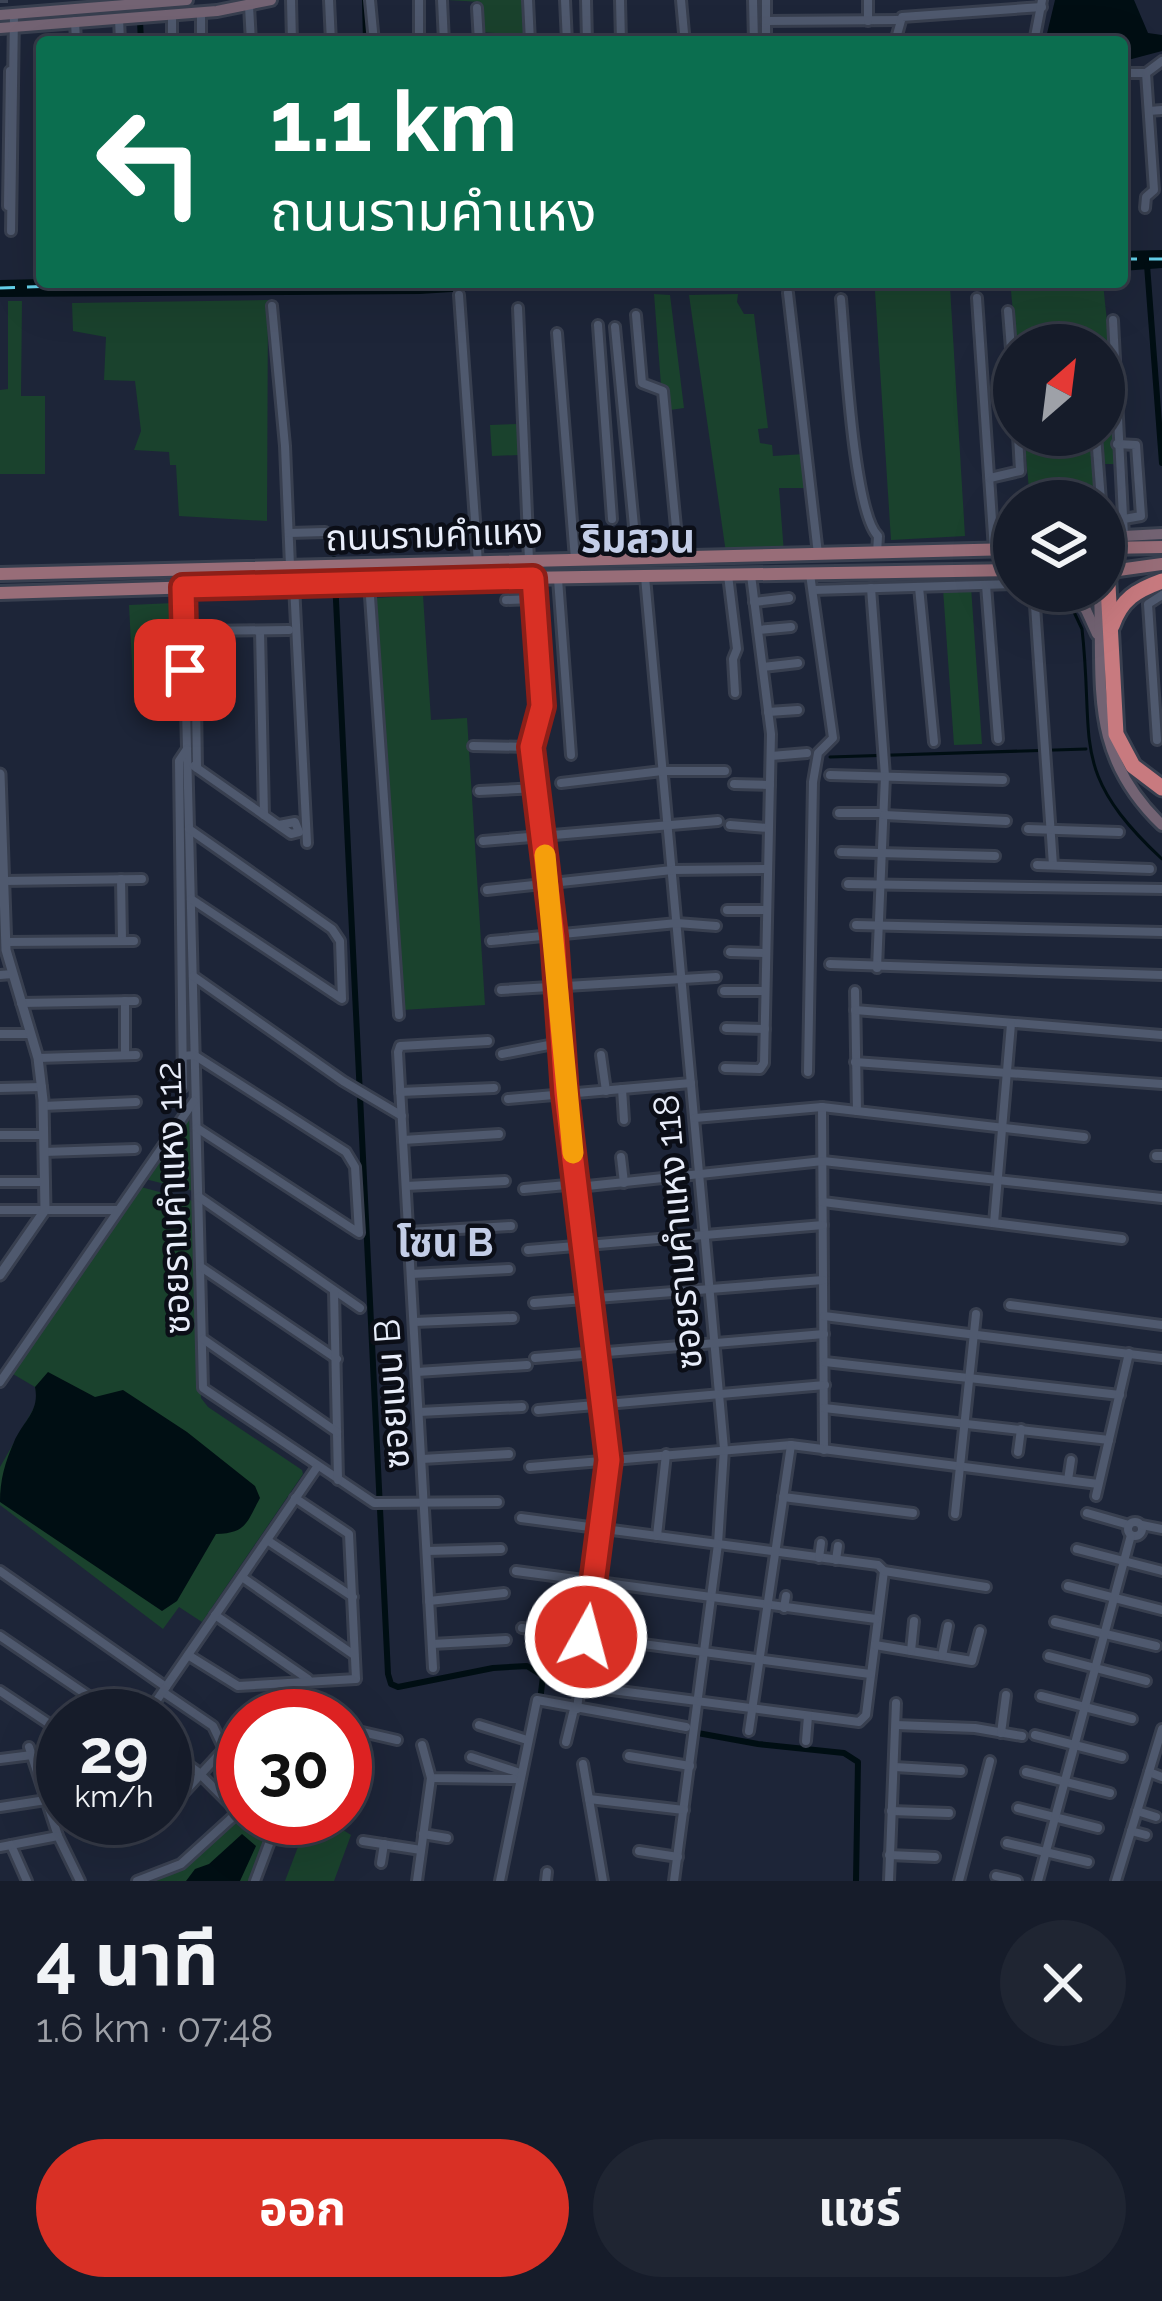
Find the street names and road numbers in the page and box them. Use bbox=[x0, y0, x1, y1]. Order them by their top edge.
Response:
street label: ถนนรามคำแหง bbox=[324, 509, 544, 559]
street label: ซอยรามคำแหง 112 bbox=[146, 1061, 198, 1335]
street label: ซอยรามคำแหง 118 bbox=[644, 1093, 710, 1371]
street label: ซอยเมน B bbox=[365, 1318, 417, 1470]

